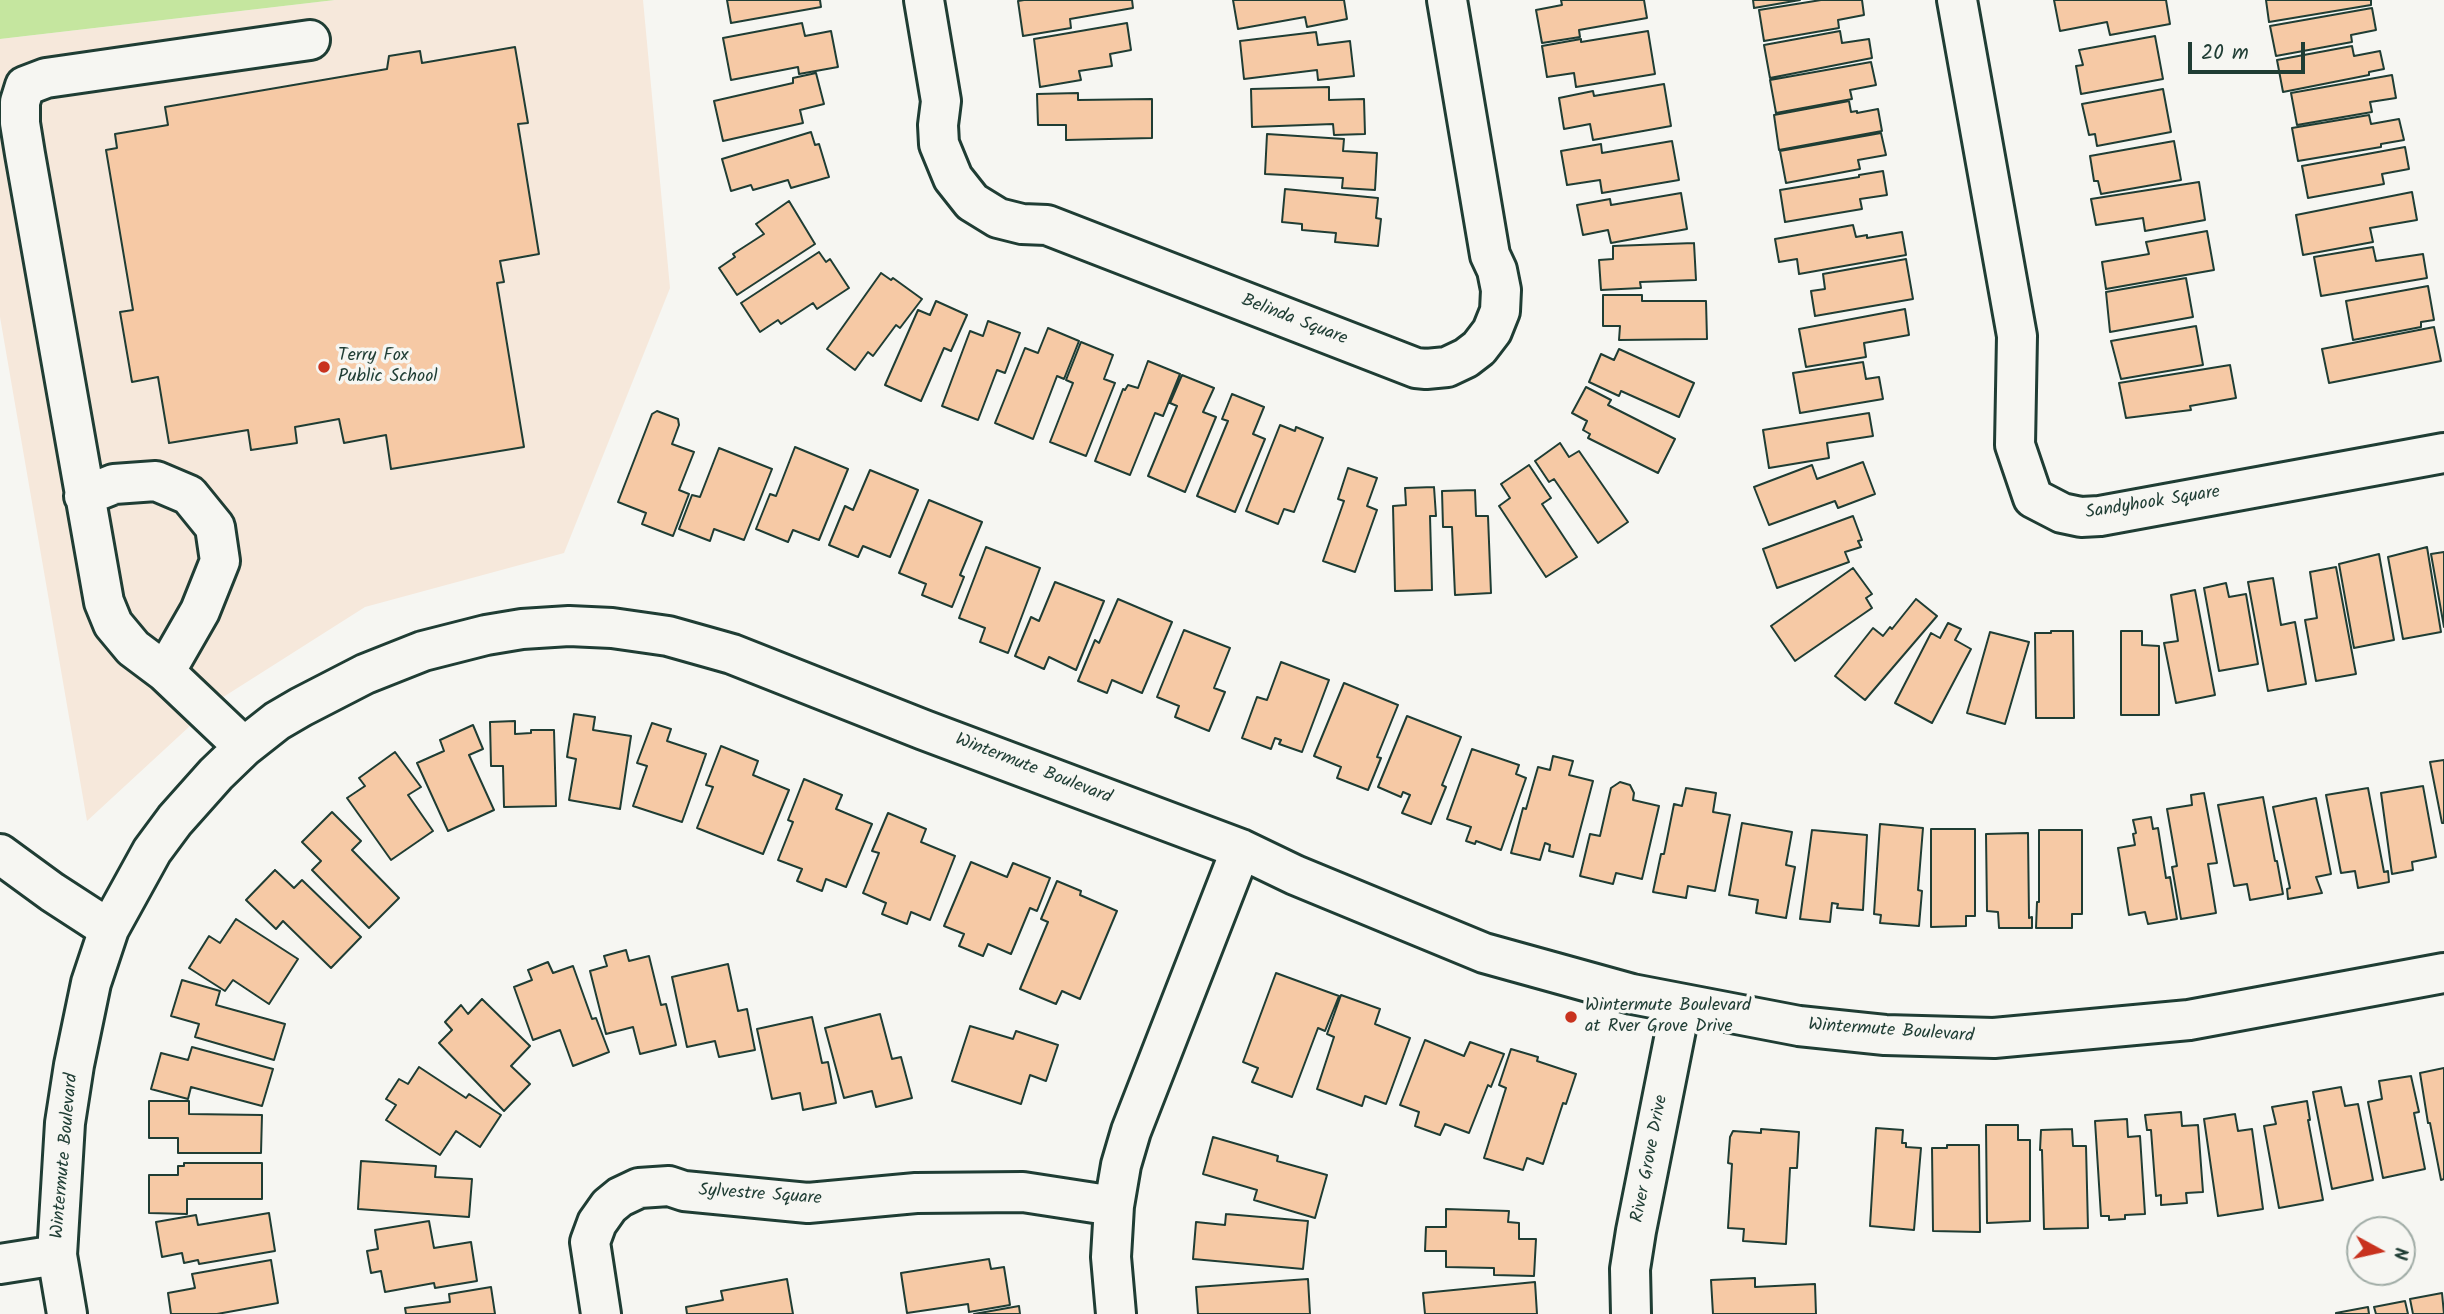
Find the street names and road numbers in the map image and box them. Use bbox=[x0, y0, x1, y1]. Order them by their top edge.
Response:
street label: Belinda Square bbox=[1238, 291, 1350, 351]
street label: Sandyhook Square bbox=[2084, 483, 2222, 525]
street label: Wintermute Boulevard bbox=[952, 730, 1114, 810]
street label: Wintermute Boulevard bbox=[1807, 1015, 1975, 1049]
street label: Wintermute Boulevard bbox=[48, 1072, 84, 1240]
street label: River Grove Drive bbox=[1628, 1094, 1674, 1224]
street label: Sylvestre Square bbox=[698, 1181, 822, 1211]

